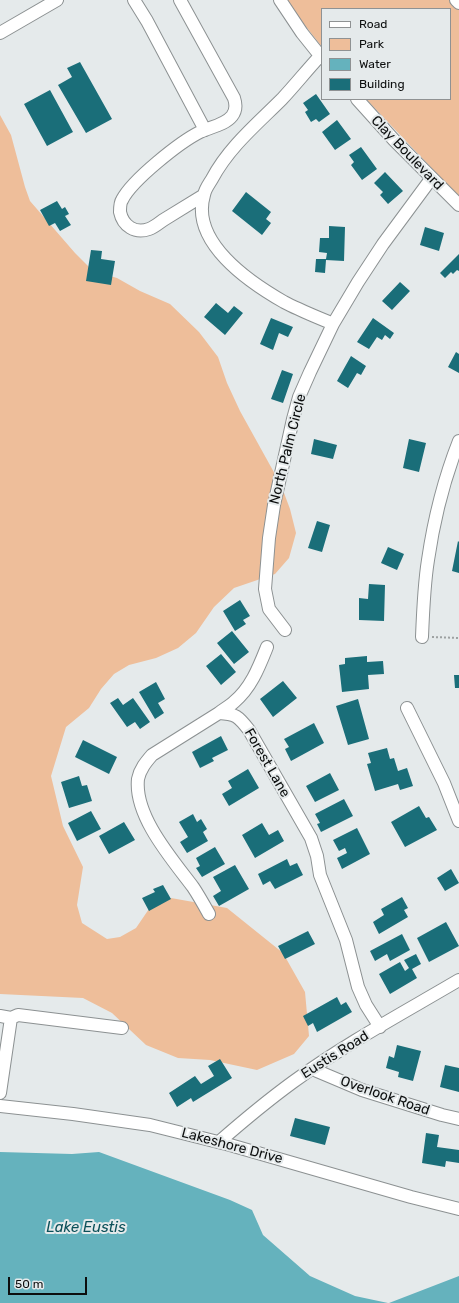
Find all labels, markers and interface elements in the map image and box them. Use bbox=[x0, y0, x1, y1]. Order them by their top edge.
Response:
legend bbox=[321, 8, 451, 100]
text: Road bbox=[359, 17, 387, 31]
text: Park bbox=[359, 37, 384, 51]
text: Water bbox=[359, 57, 391, 71]
text: Building bbox=[359, 77, 405, 91]
street label: Clay Boulevard bbox=[367, 112, 447, 194]
street label: North Palm Circle bbox=[266, 392, 310, 506]
street label: Forest Lane bbox=[240, 725, 294, 801]
street label: Eustis Road bbox=[298, 1028, 372, 1082]
street label: Overlook Road bbox=[338, 1073, 432, 1119]
street label: Lakeshore Drive bbox=[180, 1124, 284, 1168]
water label: Lake Eustis bbox=[46, 1219, 126, 1237]
scale bar bbox=[10, 1269, 89, 1295]
text: 50 m bbox=[15, 1277, 43, 1291]

